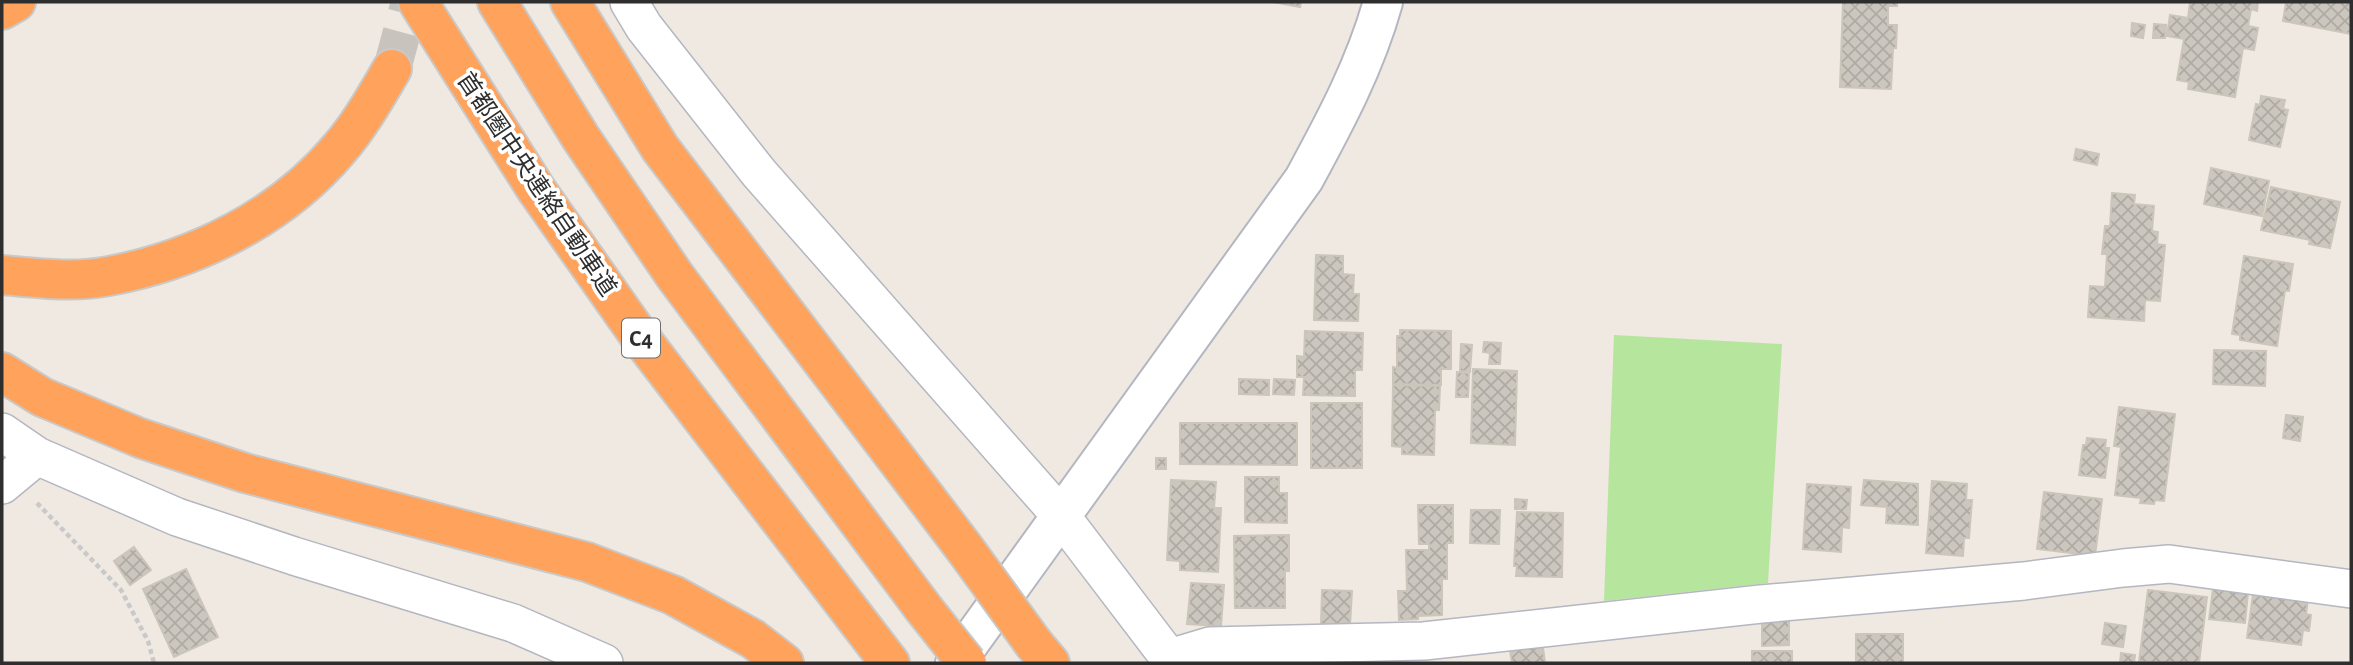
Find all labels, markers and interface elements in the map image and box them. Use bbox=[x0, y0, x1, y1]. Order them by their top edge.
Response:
street label: 首都圏中央連絡自動車道 bbox=[452, 67, 622, 301]
road number: C4 bbox=[622, 318, 660, 358]

